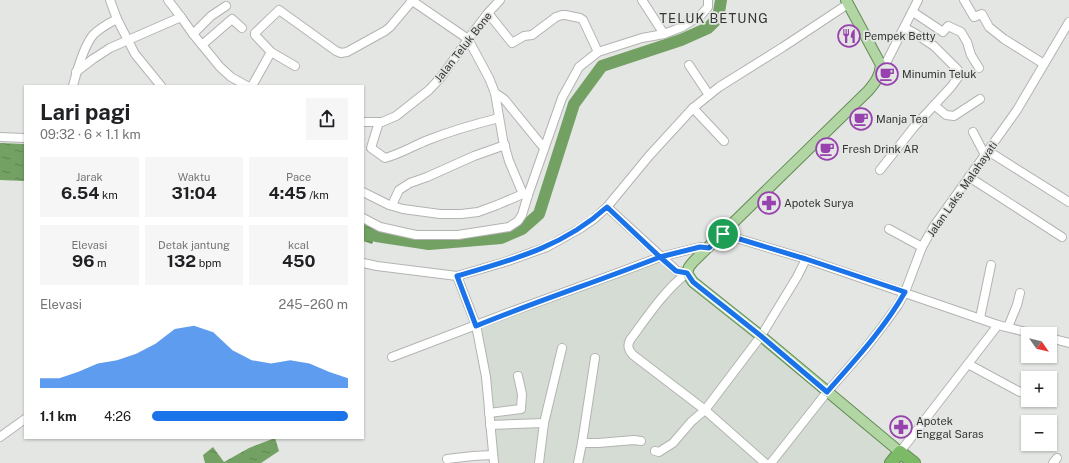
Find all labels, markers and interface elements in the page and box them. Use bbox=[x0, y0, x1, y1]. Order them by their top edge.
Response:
street label: Jalan Teluk Bone bbox=[432, 10, 494, 84]
district label: TELUK BETUNG bbox=[659, 11, 769, 26]
restaurant icon: Pempek Betty bbox=[836, 23, 862, 49]
place label: Pempek Betty bbox=[864, 30, 936, 42]
cafe icon: Minumin Teluk bbox=[874, 61, 900, 87]
place label: Minumin Teluk bbox=[902, 68, 976, 80]
button: share bbox=[306, 98, 348, 140]
text: Lari pagi bbox=[40, 99, 130, 125]
cafe icon: Manja Tea bbox=[848, 106, 874, 132]
place label: Manja Tea bbox=[876, 113, 928, 125]
text: 09:32 · 6 × 1.1 km bbox=[40, 127, 141, 142]
cafe icon: Fresh Drink AR bbox=[814, 136, 840, 162]
street label: Jalan Laks. Malahayati bbox=[924, 139, 1000, 239]
place label: Fresh Drink AR bbox=[842, 143, 919, 155]
text: Jarak bbox=[76, 171, 103, 183]
text: Waktu bbox=[178, 171, 210, 183]
text: Pace bbox=[286, 171, 311, 183]
text: 6.54 bbox=[61, 183, 99, 203]
text: 31:04 bbox=[171, 183, 217, 203]
text: 4:45 bbox=[268, 183, 307, 203]
text: km bbox=[99, 189, 118, 201]
text: /km bbox=[307, 189, 329, 201]
pharmacy icon: Apotek Surya bbox=[756, 190, 782, 216]
place label: Apotek Surya bbox=[784, 197, 854, 209]
pin bbox=[706, 217, 740, 251]
icon: arrive bbox=[712, 223, 734, 245]
text: Elevasi bbox=[72, 239, 107, 251]
text: Detak jantung bbox=[158, 239, 230, 251]
text: kcal bbox=[288, 239, 309, 251]
text: 96 bbox=[72, 251, 94, 271]
text: 132 bbox=[167, 251, 196, 271]
text: 450 bbox=[282, 251, 315, 271]
text: m bbox=[94, 257, 107, 269]
text: bpm bbox=[196, 257, 221, 269]
text: Elevasi bbox=[40, 297, 82, 312]
text: 245–260 m bbox=[279, 297, 348, 312]
north arrow bbox=[1021, 327, 1057, 363]
map controls bbox=[1021, 327, 1057, 451]
button: + bbox=[1021, 371, 1057, 407]
text: 1.1 km bbox=[40, 409, 77, 424]
text: 4:26 bbox=[104, 409, 131, 424]
pharmacy icon: Apotek Enggal Saras bbox=[888, 414, 914, 440]
place label: Apotek Enggal Saras bbox=[916, 415, 984, 440]
button: − bbox=[1021, 415, 1057, 451]

